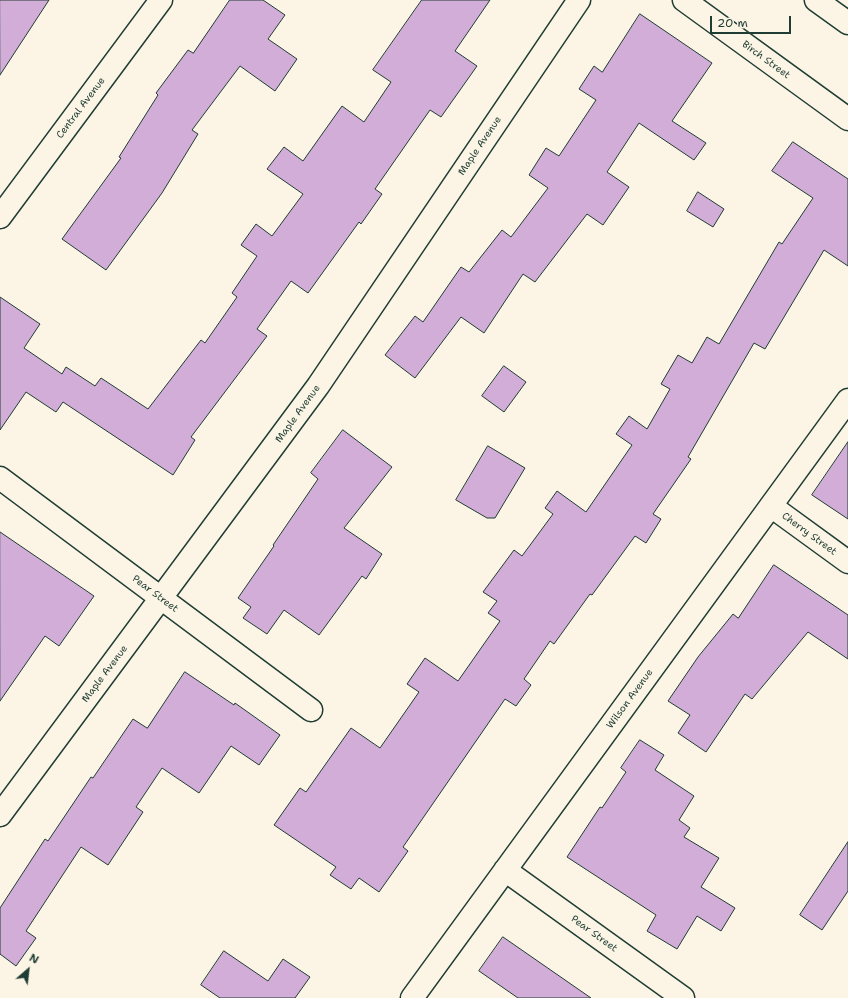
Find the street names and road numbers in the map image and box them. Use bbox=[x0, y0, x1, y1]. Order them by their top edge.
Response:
street label: Birch Street bbox=[740, 38, 792, 82]
street label: Central Avenue bbox=[54, 75, 108, 141]
street label: Maple Avenue bbox=[456, 114, 504, 178]
street label: Maple Avenue bbox=[273, 383, 323, 445]
street label: Cherry Street bbox=[779, 510, 839, 558]
street label: Pear Street bbox=[130, 573, 180, 615]
street label: Maple Avenue bbox=[80, 643, 130, 705]
street label: Wilson Avenue bbox=[604, 667, 656, 731]
street label: Pear Street bbox=[568, 913, 620, 955]

